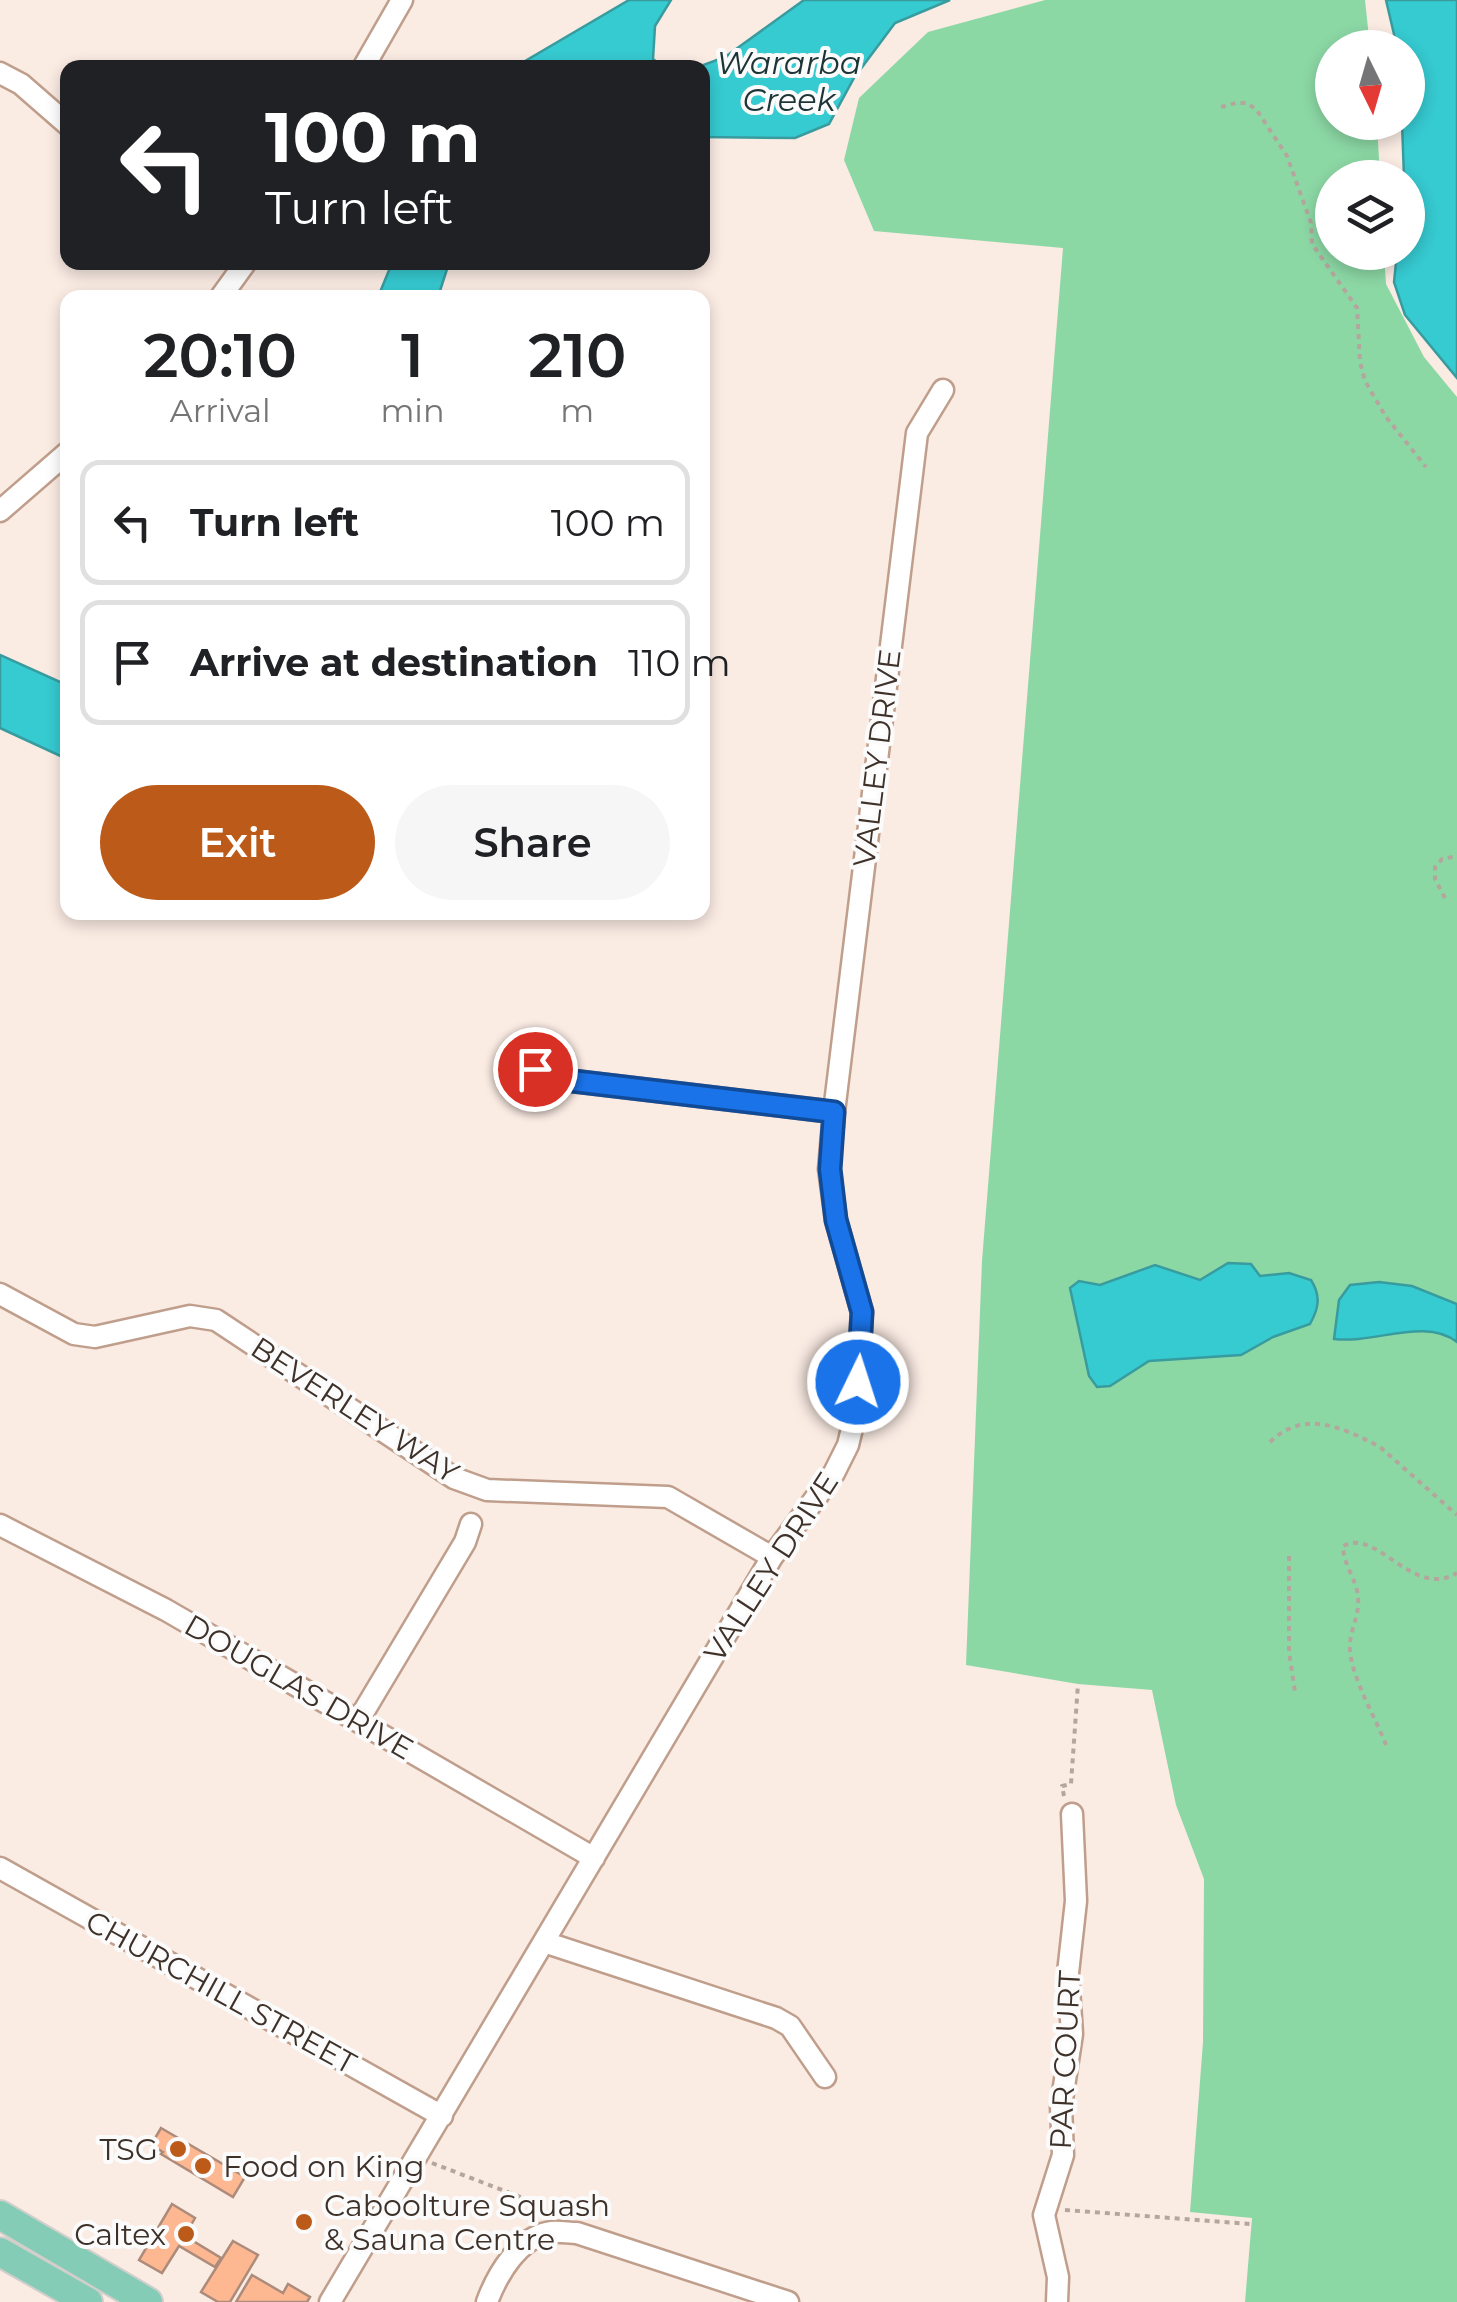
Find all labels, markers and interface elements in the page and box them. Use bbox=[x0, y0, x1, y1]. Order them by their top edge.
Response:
north arrow bbox=[1315, 30, 1425, 140]
map controls bbox=[1315, 30, 1425, 270]
water label: Wararba Creek bbox=[717, 43, 861, 119]
text: 100 m bbox=[265, 94, 481, 180]
icon: left bbox=[100, 100, 230, 230]
button: layers bbox=[1315, 160, 1425, 270]
text: Turn left bbox=[265, 180, 453, 235]
text: 20:10 bbox=[144, 319, 297, 392]
text: 1 bbox=[401, 319, 424, 392]
text: 210 bbox=[528, 319, 626, 392]
text: Arrival bbox=[170, 391, 271, 430]
text: min bbox=[380, 391, 445, 430]
text: m bbox=[560, 391, 594, 430]
icon: left bbox=[105, 495, 160, 550]
text: Turn left bbox=[190, 499, 359, 546]
text: 100 m bbox=[551, 499, 665, 546]
icon: arrive bbox=[105, 635, 160, 690]
text: Arrive at destination bbox=[190, 639, 598, 686]
text: 110 m bbox=[628, 639, 731, 686]
street label: VALLEY DRIVE bbox=[845, 647, 909, 869]
button: Exit bbox=[100, 785, 375, 900]
button: Share bbox=[395, 785, 670, 900]
pin bbox=[493, 1027, 578, 1112]
icon: arrive bbox=[508, 1042, 563, 1097]
street label: BEVERLEY WAY bbox=[244, 1329, 467, 1492]
position arrow bbox=[806, 1330, 910, 1434]
street label: VALLEY DRIVE bbox=[696, 1465, 846, 1669]
street label: DOUGLAS DRIVE bbox=[178, 1606, 420, 1768]
street label: CHURCHILL STREET bbox=[79, 1902, 363, 2082]
street label: PAR COURT bbox=[1042, 1969, 1088, 2150]
place label: TSG bbox=[99, 2131, 158, 2168]
marker: TSG bbox=[167, 2138, 189, 2160]
place label: Food on King bbox=[223, 2148, 424, 2185]
marker: Food on King bbox=[192, 2155, 214, 2177]
place label: Caboolture Squash & Sauna Centre bbox=[324, 2187, 610, 2258]
marker: Caboolture Squash & Sauna Centre bbox=[293, 2211, 315, 2233]
place label: Caltex bbox=[74, 2216, 166, 2253]
marker: Caltex bbox=[175, 2223, 197, 2245]

